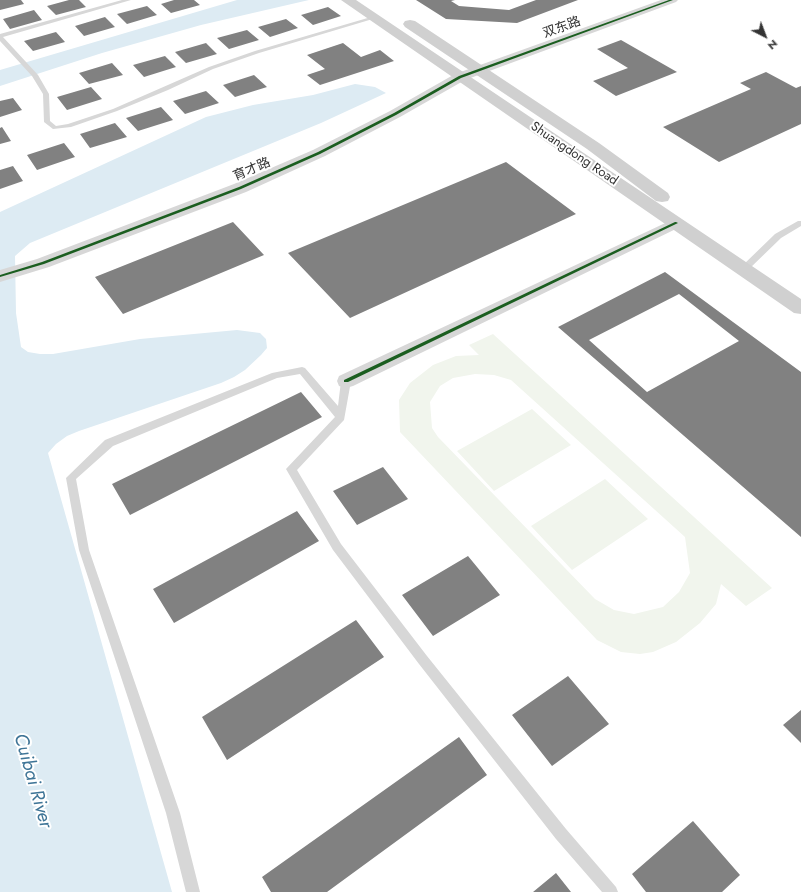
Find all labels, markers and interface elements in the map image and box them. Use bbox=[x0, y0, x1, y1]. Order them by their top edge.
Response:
street label: 双东路 bbox=[541, 14, 583, 42]
north arrow bbox=[745, 16, 785, 56]
text: N bbox=[764, 36, 782, 54]
street label: Shuangdong Road bbox=[527, 119, 621, 189]
street label: 育才路 bbox=[231, 155, 273, 185]
water label: Cuibai River bbox=[8, 731, 56, 831]

